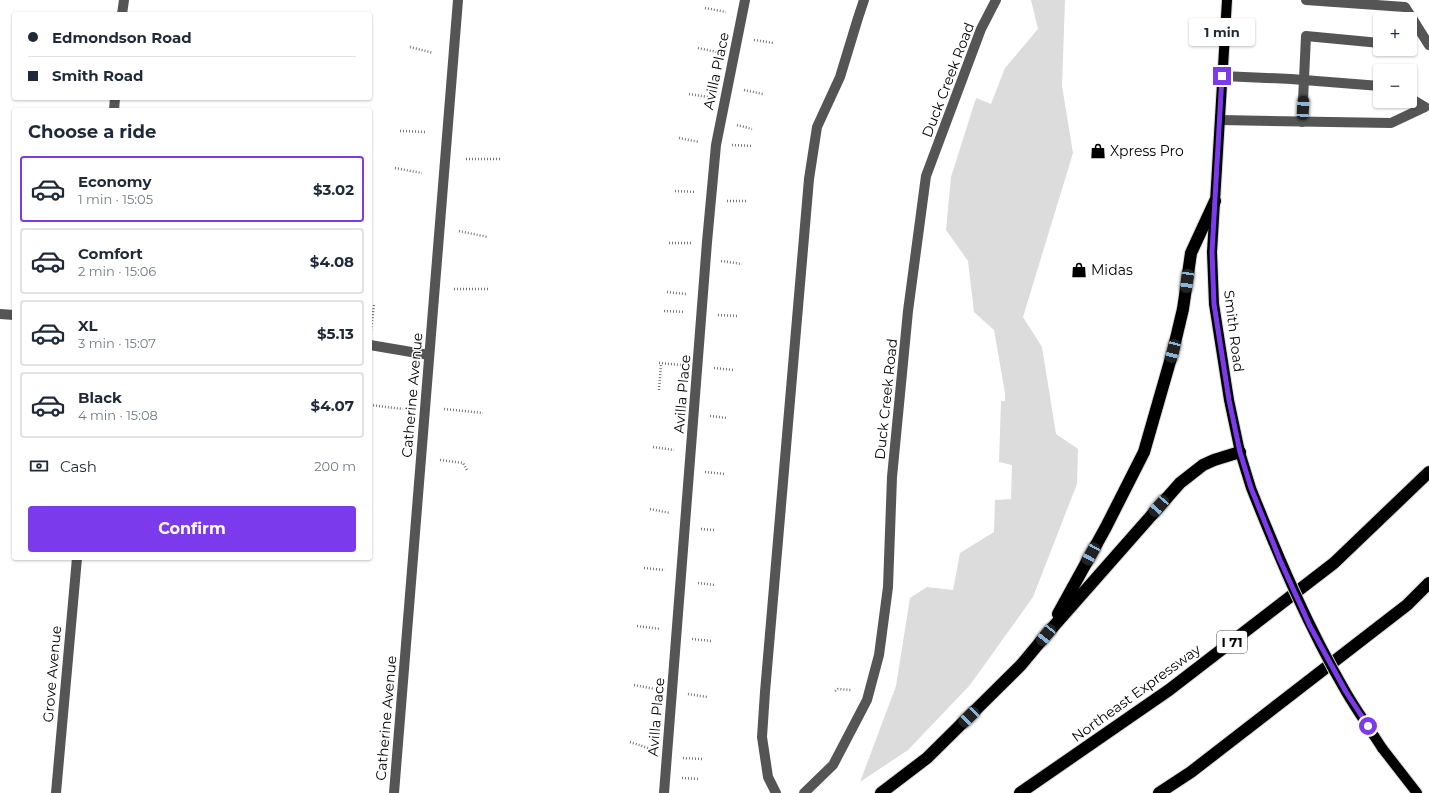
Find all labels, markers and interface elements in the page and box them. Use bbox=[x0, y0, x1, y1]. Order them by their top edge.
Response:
map controls bbox=[1373, 12, 1417, 108]
button: + bbox=[1373, 12, 1417, 56]
callout: 1 min bbox=[1189, 18, 1255, 46]
street label: Duck Creek Road bbox=[918, 20, 978, 140]
text: 1 min bbox=[1204, 24, 1240, 40]
text: Edmondson Road bbox=[52, 28, 192, 47]
street label: Avilla Place bbox=[699, 31, 733, 111]
button: − bbox=[1373, 64, 1417, 108]
text: Smith Road bbox=[52, 66, 143, 85]
route end bbox=[1213, 67, 1231, 85]
car bbox=[1296, 96, 1310, 120]
text: Choose a ride bbox=[28, 121, 156, 143]
shop icon: Xpress Pro bbox=[1089, 142, 1107, 160]
place label: Xpress Pro bbox=[1110, 142, 1184, 160]
icon: car bbox=[30, 171, 66, 207]
text: Economy bbox=[78, 172, 151, 191]
text: $3.02 bbox=[313, 180, 354, 199]
text: 1 min · 15:05 bbox=[78, 191, 153, 207]
icon: car bbox=[30, 243, 66, 279]
text: Comfort bbox=[78, 244, 143, 263]
text: $4.08 bbox=[310, 252, 354, 271]
shop icon: Midas bbox=[1070, 261, 1088, 279]
place label: Midas bbox=[1091, 261, 1133, 279]
text: 2 min · 15:06 bbox=[78, 263, 156, 279]
car bbox=[1179, 268, 1195, 294]
street label: Smith Road bbox=[1220, 289, 1248, 373]
icon: car bbox=[30, 315, 66, 351]
text: XL bbox=[78, 316, 97, 335]
text: $5.13 bbox=[317, 324, 354, 343]
street label: Catherine Avenue bbox=[398, 332, 426, 458]
text: 3 min · 15:07 bbox=[78, 335, 156, 351]
street label: Duck Creek Road bbox=[871, 338, 901, 460]
car bbox=[1164, 338, 1182, 364]
street label: Avilla Place bbox=[670, 354, 694, 434]
icon: car bbox=[30, 387, 66, 423]
text: Black bbox=[78, 388, 122, 407]
text: $4.07 bbox=[310, 396, 354, 415]
text: 4 min · 15:08 bbox=[78, 407, 158, 423]
icon: cash bbox=[28, 455, 50, 477]
text: Cash bbox=[60, 457, 97, 476]
text: 200 m bbox=[314, 458, 356, 474]
car bbox=[1147, 493, 1171, 519]
button: Confirm bbox=[28, 506, 356, 552]
car bbox=[1080, 541, 1102, 567]
car bbox=[1034, 622, 1058, 648]
street label: Grove Avenue bbox=[39, 625, 65, 723]
road number: I 71 bbox=[1217, 631, 1247, 653]
street label: Northeast Expressway bbox=[1068, 640, 1204, 746]
street label: Catherine Avenue bbox=[372, 655, 400, 781]
street label: Avilla Place bbox=[644, 677, 668, 757]
car bbox=[956, 704, 982, 730]
route start bbox=[1359, 717, 1377, 735]

